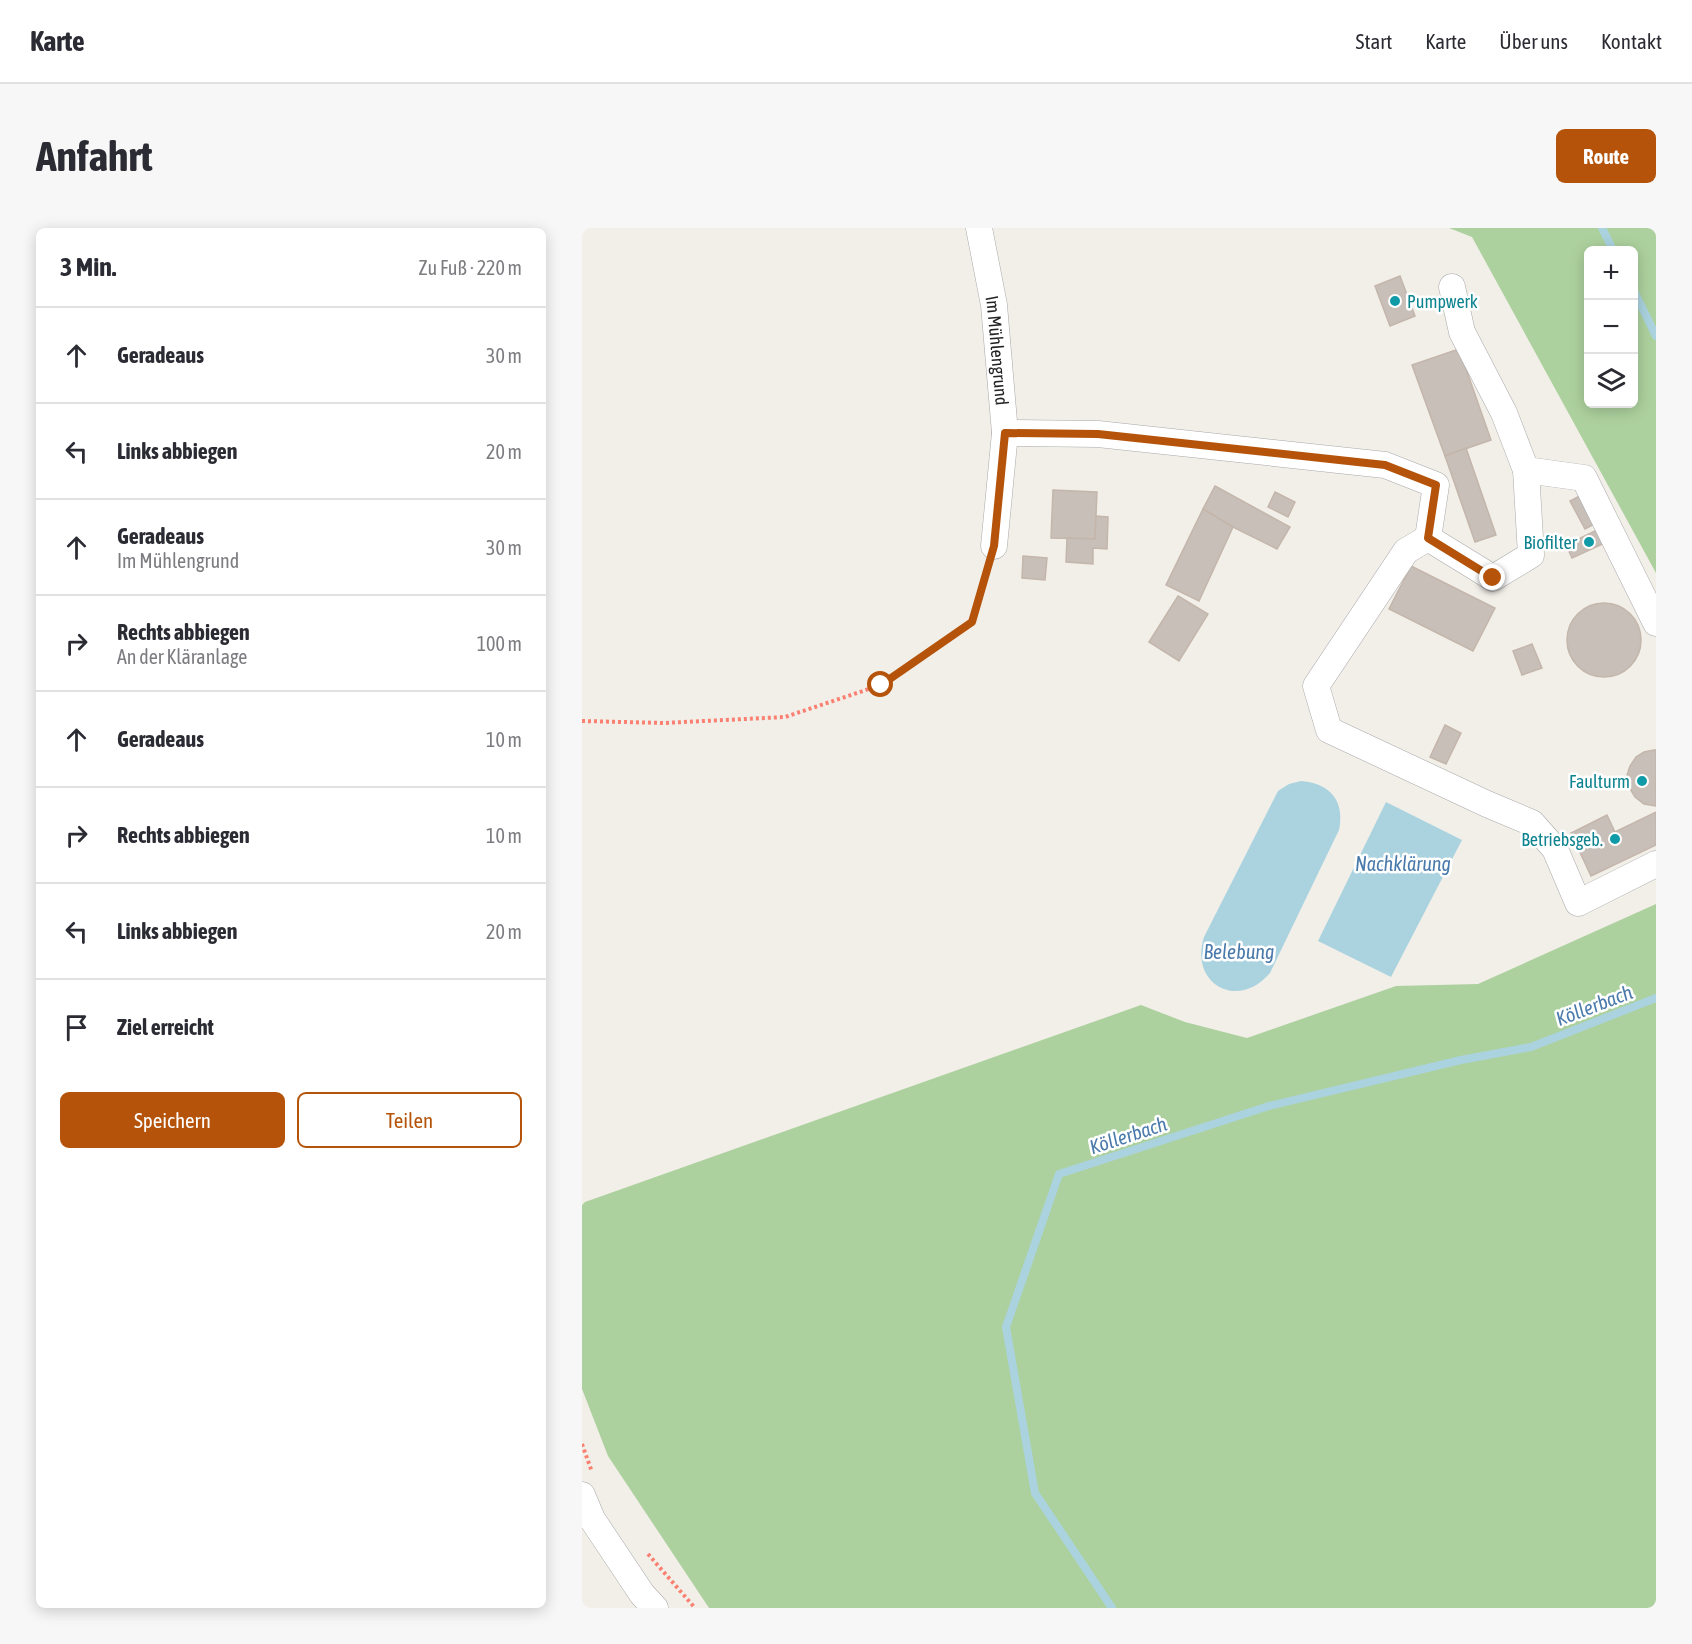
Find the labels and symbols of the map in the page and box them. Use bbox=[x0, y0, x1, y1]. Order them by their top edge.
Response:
place label: Pumpwerk bbox=[1407, 291, 1478, 312]
street label: Im Mühlengrund bbox=[982, 294, 1013, 406]
marker: Pumpwerk bbox=[1388, 294, 1402, 308]
place label: Biofilter bbox=[1524, 532, 1578, 553]
marker: Biofilter bbox=[1582, 535, 1596, 549]
route end bbox=[1479, 564, 1505, 590]
route start bbox=[867, 671, 893, 697]
place label: Faulturm bbox=[1569, 771, 1630, 792]
marker: Faulturm bbox=[1635, 774, 1649, 788]
place label: Betriebsgeb. bbox=[1521, 829, 1603, 850]
marker: Betriebsgeb. bbox=[1608, 832, 1622, 846]
water label: Nachklärung bbox=[1355, 852, 1451, 875]
water label: Belebung bbox=[1204, 940, 1274, 963]
water label: Köllerbach bbox=[1553, 980, 1636, 1030]
water label: Köllerbach bbox=[1086, 1112, 1170, 1158]

